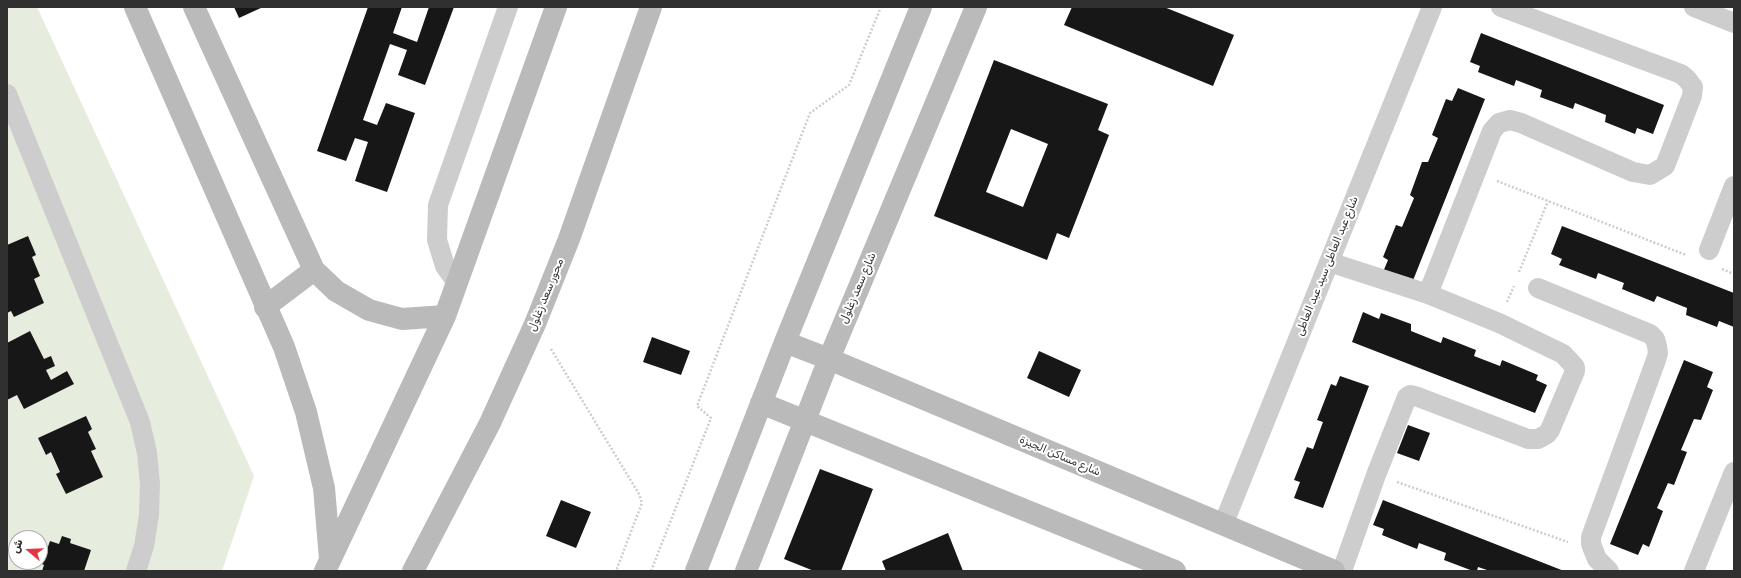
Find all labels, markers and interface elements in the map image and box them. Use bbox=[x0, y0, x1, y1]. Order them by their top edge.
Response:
street label: شارع عبد العاطى سيد عبد العاطى bbox=[1293, 194, 1361, 338]
street label: شارع سعد زغلول bbox=[837, 250, 879, 326]
street label: محور سعد زغلول bbox=[525, 257, 567, 333]
street label: شارع مساكن الجيزة bbox=[1018, 433, 1102, 479]
north arrow bbox=[8, 530, 48, 570]
text: ش bbox=[9, 538, 26, 555]

